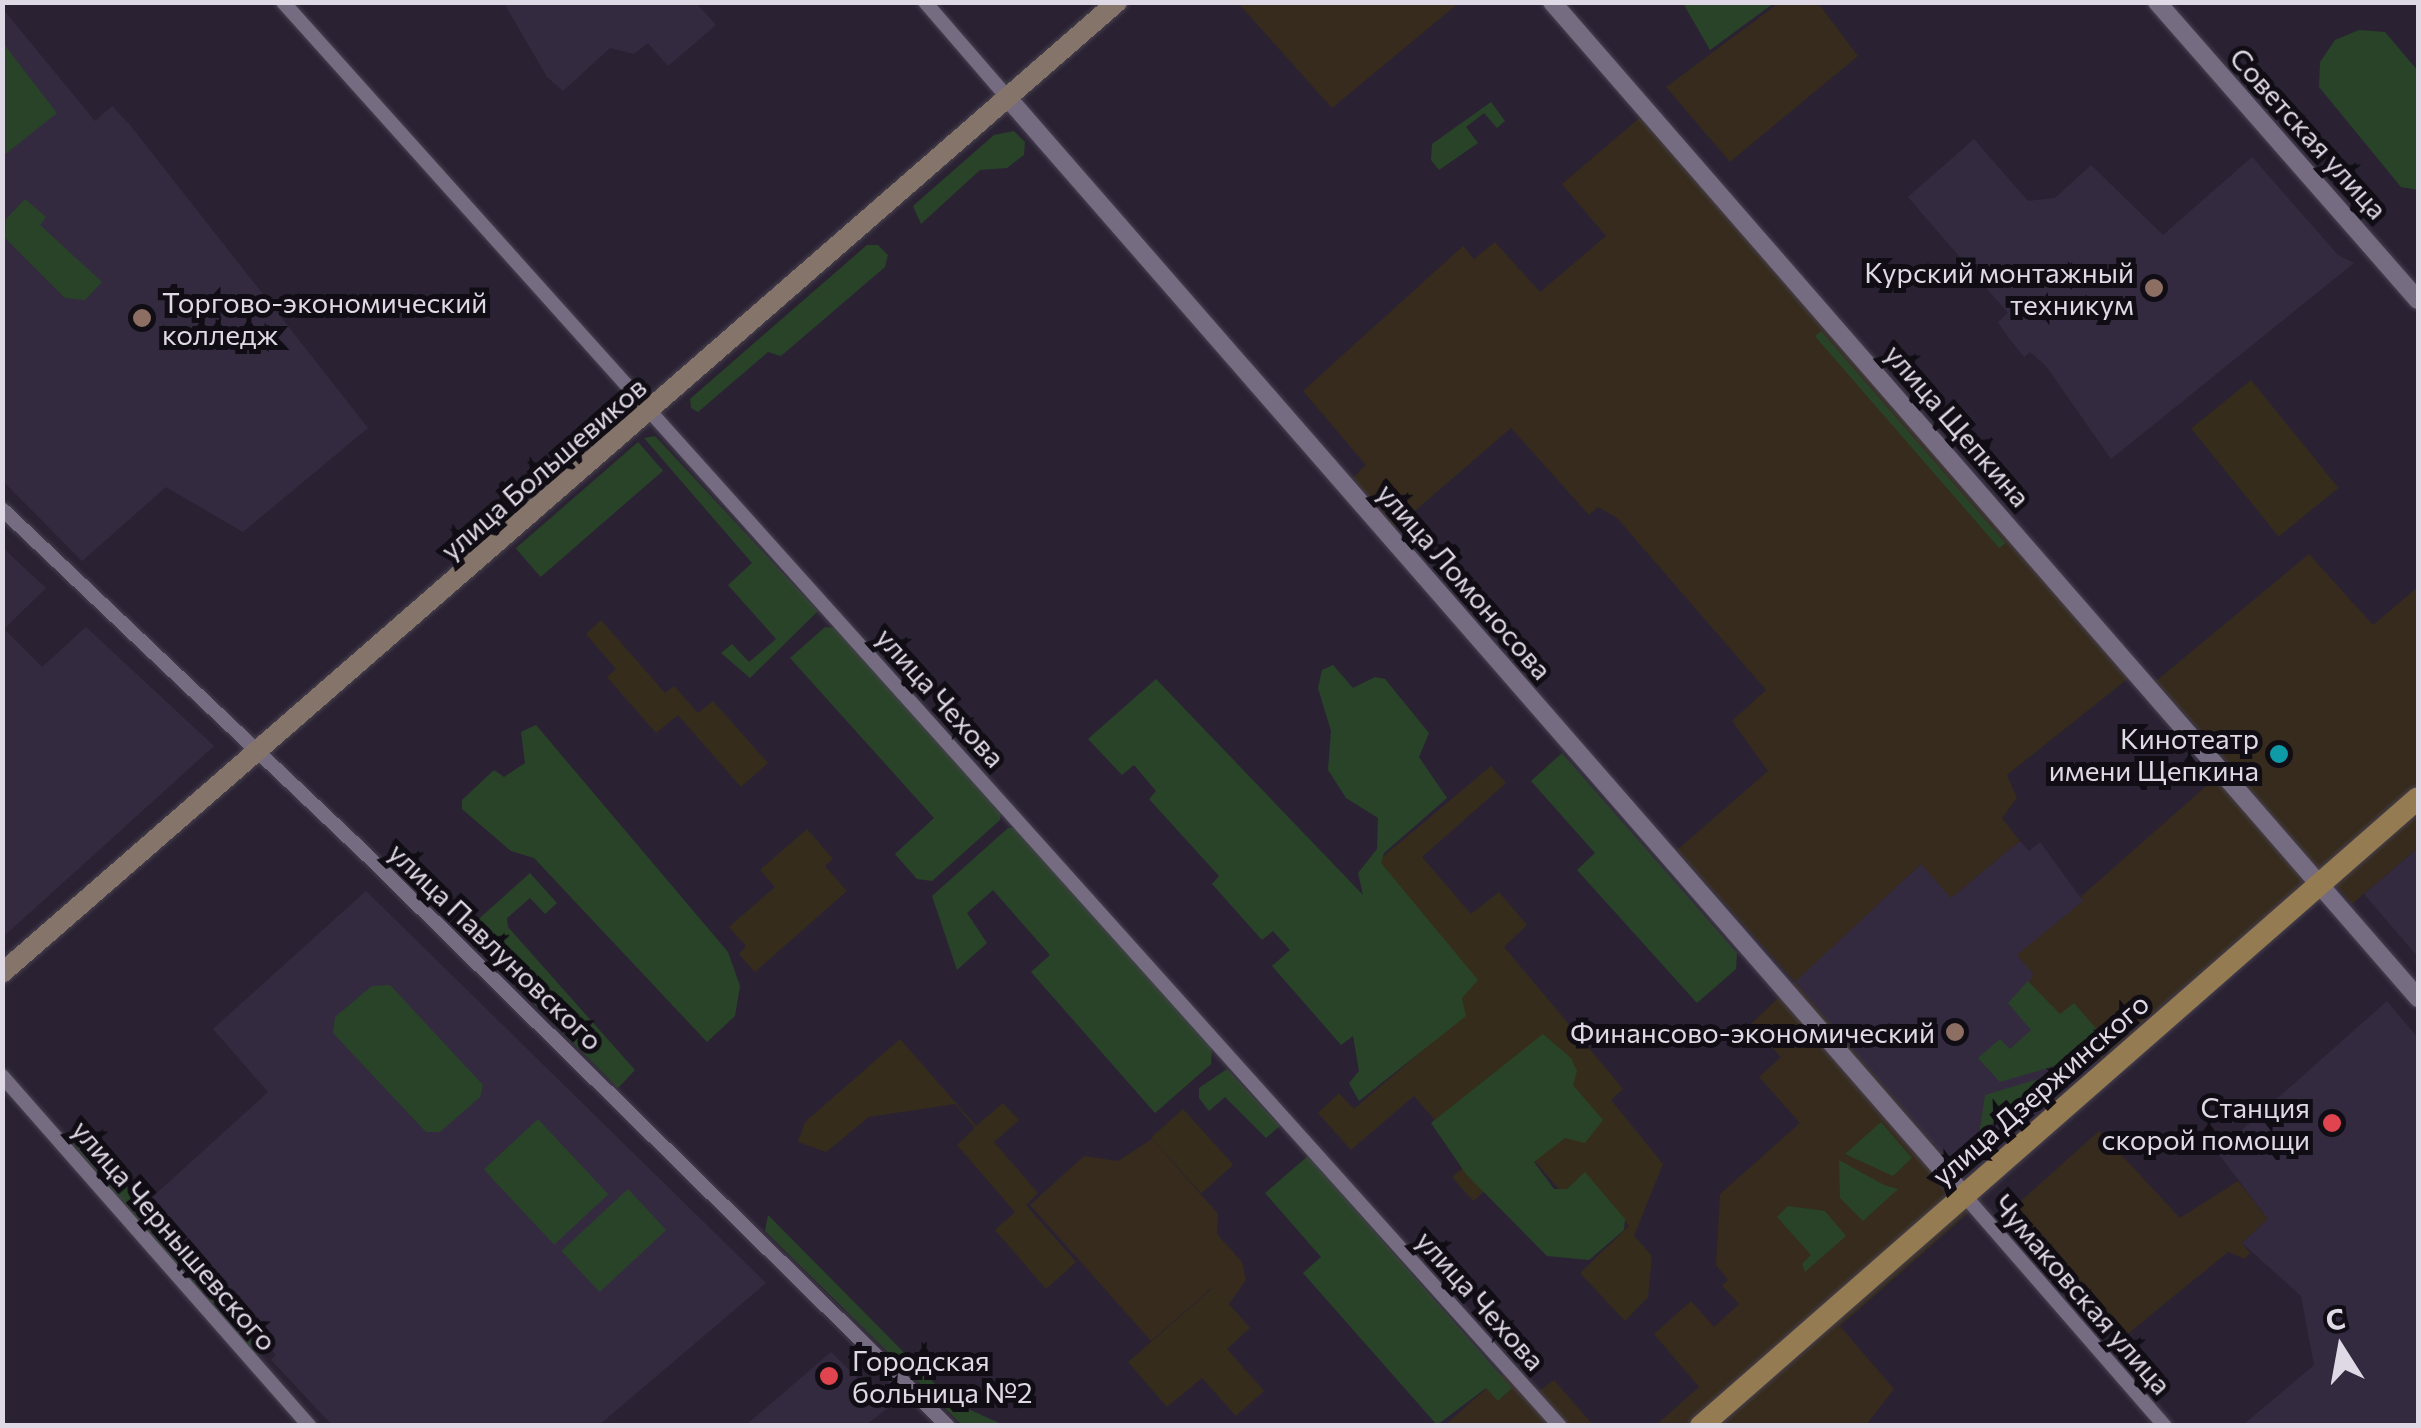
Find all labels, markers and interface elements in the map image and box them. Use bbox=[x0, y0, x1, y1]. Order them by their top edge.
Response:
street label: Советская улица bbox=[2223, 41, 2395, 225]
place label: Курский монтажный техникум bbox=[1864, 255, 2134, 321]
marker: Курский монтажный техникум bbox=[2143, 277, 2165, 299]
place label: Торгово-экономический колледж bbox=[162, 285, 487, 351]
marker: Торгово-экономический колледж bbox=[131, 307, 153, 329]
street label: улица Щепкина bbox=[1878, 337, 2038, 513]
street label: улица Большевиков bbox=[433, 370, 653, 566]
street label: улица Ломоносова bbox=[1371, 476, 1559, 686]
street label: улица Чехова bbox=[870, 620, 1012, 774]
place label: Кинотеатр имени Щепкина bbox=[2049, 721, 2259, 787]
marker: Кинотеатр имени Щепкина bbox=[2268, 743, 2290, 765]
street label: улица Павлуновского bbox=[382, 835, 610, 1057]
street label: улица Дзержинского bbox=[1925, 986, 2155, 1192]
place label: Финансово-экономический bbox=[1570, 1015, 1935, 1049]
marker: Финансово-экономический bbox=[1944, 1021, 1966, 1043]
place label: Станция скорой помощи bbox=[2102, 1090, 2310, 1156]
marker: Станция скорой помощи bbox=[2319, 1110, 2345, 1136]
street label: улица Чернышевского bbox=[66, 1113, 284, 1357]
street label: Чумаковская улица bbox=[1987, 1187, 2179, 1401]
street label: улица Чехова bbox=[1410, 1223, 1552, 1377]
north arrow bbox=[2291, 1298, 2391, 1398]
text: С bbox=[2323, 1300, 2348, 1337]
place label: Городская больница №2 bbox=[852, 1343, 1033, 1409]
marker: Городская больница №2 bbox=[816, 1363, 842, 1389]

